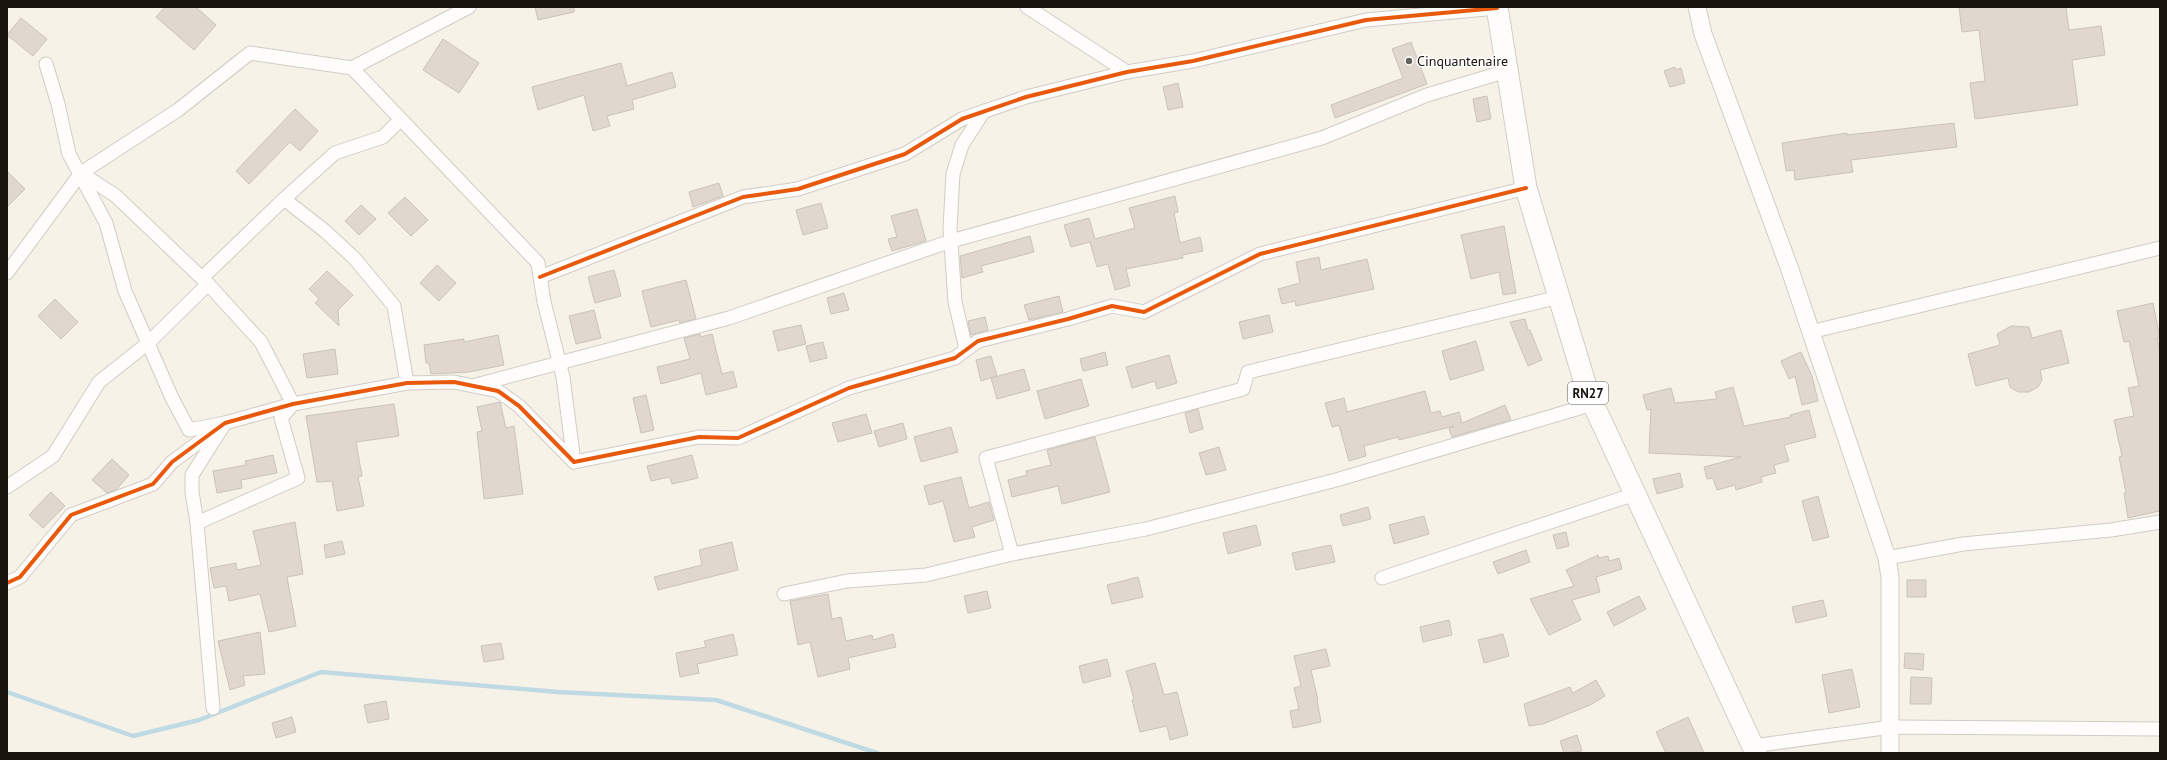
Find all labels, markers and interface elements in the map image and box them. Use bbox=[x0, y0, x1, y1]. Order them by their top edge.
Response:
place label: Cinquantenaire bbox=[1417, 52, 1508, 70]
marker: Cinquantenaire bbox=[1404, 56, 1414, 66]
road number: RN27 bbox=[1568, 382, 1608, 404]

